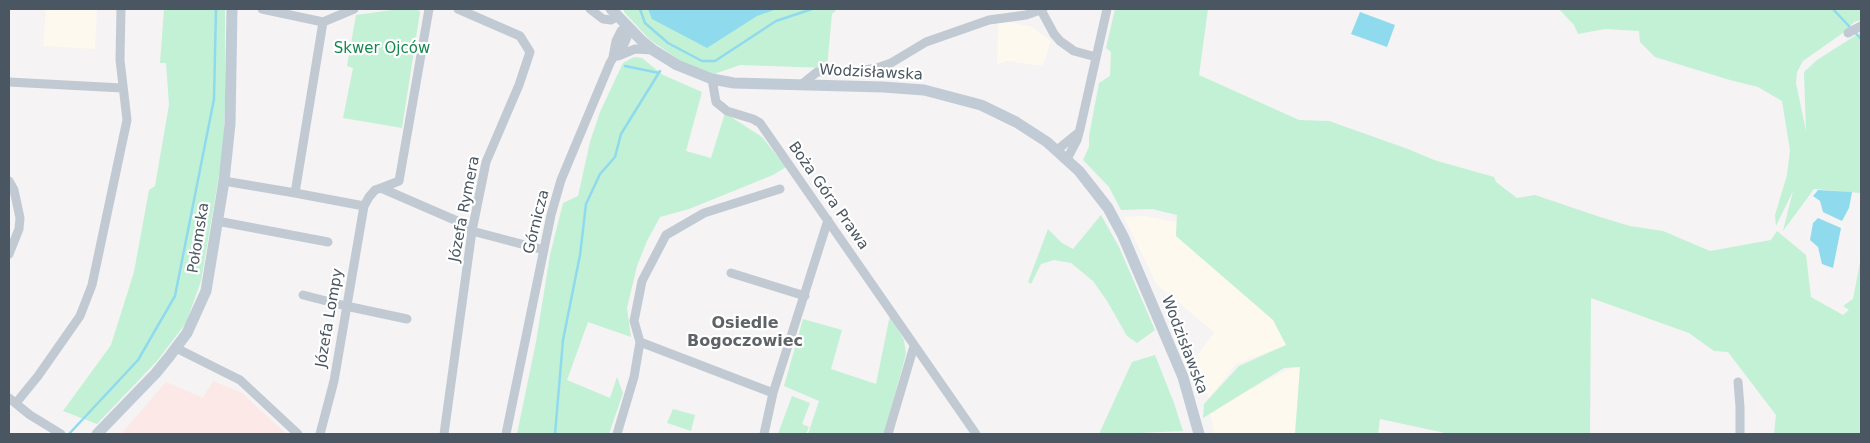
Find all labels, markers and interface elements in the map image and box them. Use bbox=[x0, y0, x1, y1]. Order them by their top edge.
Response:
park label: Skwer Ojców bbox=[334, 40, 430, 58]
street label: Wodzisławska bbox=[819, 61, 923, 85]
street label: Boża Góra Prawa bbox=[784, 138, 872, 254]
street label: Józefa Rymera bbox=[446, 154, 484, 264]
street label: Górnicza bbox=[520, 188, 554, 256]
street label: Połomska bbox=[185, 201, 213, 275]
street label: Józefa Lompy bbox=[312, 267, 348, 369]
street label: Wodzisławska bbox=[1157, 293, 1211, 397]
district label: Osiedle Bogoczowiec bbox=[687, 314, 803, 352]

